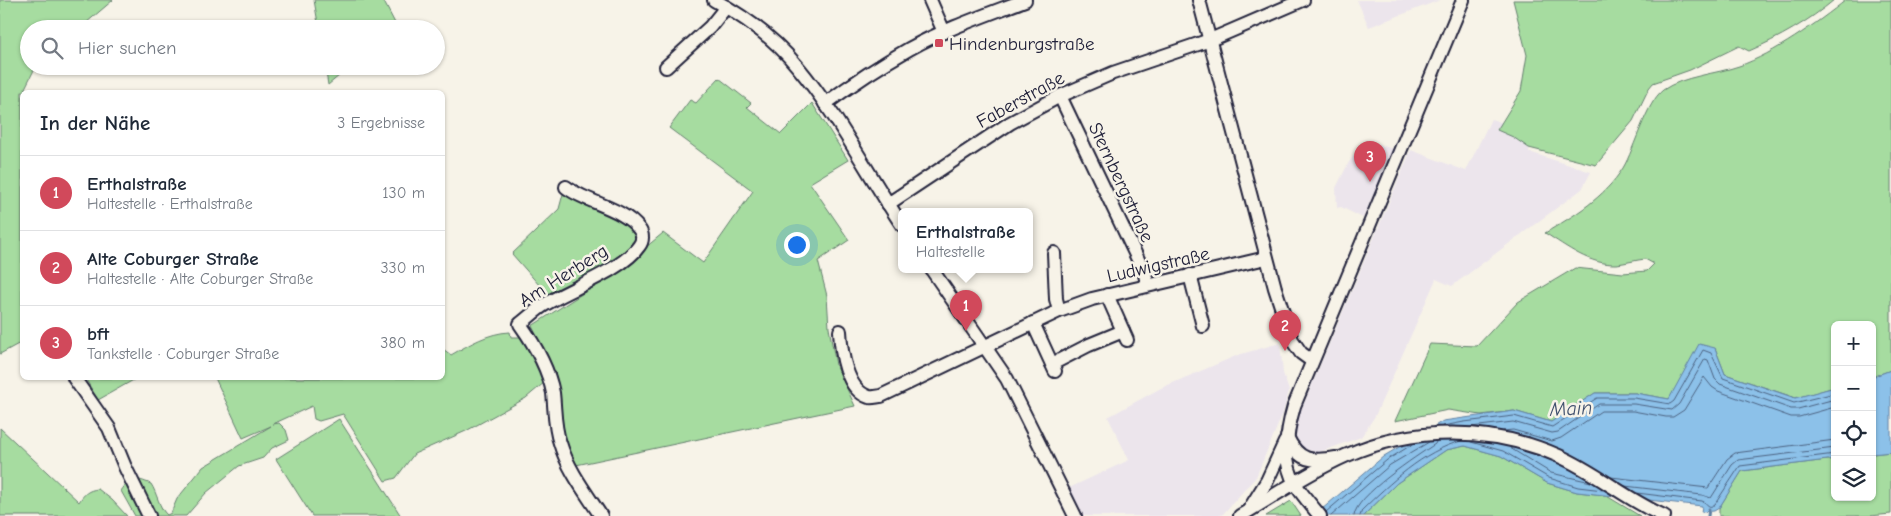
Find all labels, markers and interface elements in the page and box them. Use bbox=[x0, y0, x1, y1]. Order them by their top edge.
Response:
search box bbox=[20, 20, 445, 75]
place label: Hindenburgstraße bbox=[949, 33, 1094, 55]
icon: search bbox=[38, 34, 66, 62]
text: Hier suchen bbox=[78, 37, 176, 59]
marker: Hindenburgstraße bbox=[933, 37, 945, 49]
street label: Faberstraße bbox=[973, 67, 1068, 133]
text: In der Nähe bbox=[40, 111, 150, 135]
text: 3 Ergebnisse bbox=[337, 114, 425, 132]
street label: Sternbergstraße bbox=[1084, 119, 1158, 246]
pin: 3 bbox=[1354, 141, 1386, 182]
text: Erthalstraße bbox=[87, 173, 187, 195]
text: 1 bbox=[53, 184, 59, 202]
text: 130 m bbox=[382, 184, 425, 202]
text: Haltestelle · Erthalstraße bbox=[87, 195, 253, 213]
popup bbox=[898, 208, 1033, 273]
text: Erthalstraße bbox=[916, 221, 1015, 243]
your location bbox=[784, 232, 810, 258]
street label: Am Herberg bbox=[515, 240, 612, 312]
street label: Ludwigstraße bbox=[1105, 242, 1212, 287]
text: Haltestelle bbox=[916, 243, 985, 261]
text: Alte Coburger Straße bbox=[87, 248, 259, 270]
text: 2 bbox=[52, 259, 60, 277]
text: 330 m bbox=[380, 259, 425, 277]
text: Haltestelle · Alte Coburger Straße bbox=[87, 270, 313, 288]
pin: 1 bbox=[950, 290, 982, 331]
pin: 2 bbox=[1269, 310, 1301, 351]
map controls bbox=[1831, 321, 1876, 501]
button: + bbox=[1831, 321, 1876, 366]
text: bft bbox=[87, 323, 109, 345]
text: 3 bbox=[52, 334, 60, 352]
text: 380 m bbox=[380, 334, 425, 352]
text: Tankstelle · Coburger Straße bbox=[87, 345, 279, 363]
button: − bbox=[1831, 366, 1876, 411]
water label: Main bbox=[1548, 396, 1593, 421]
button: locate bbox=[1831, 411, 1876, 456]
button: layers bbox=[1831, 456, 1876, 501]

